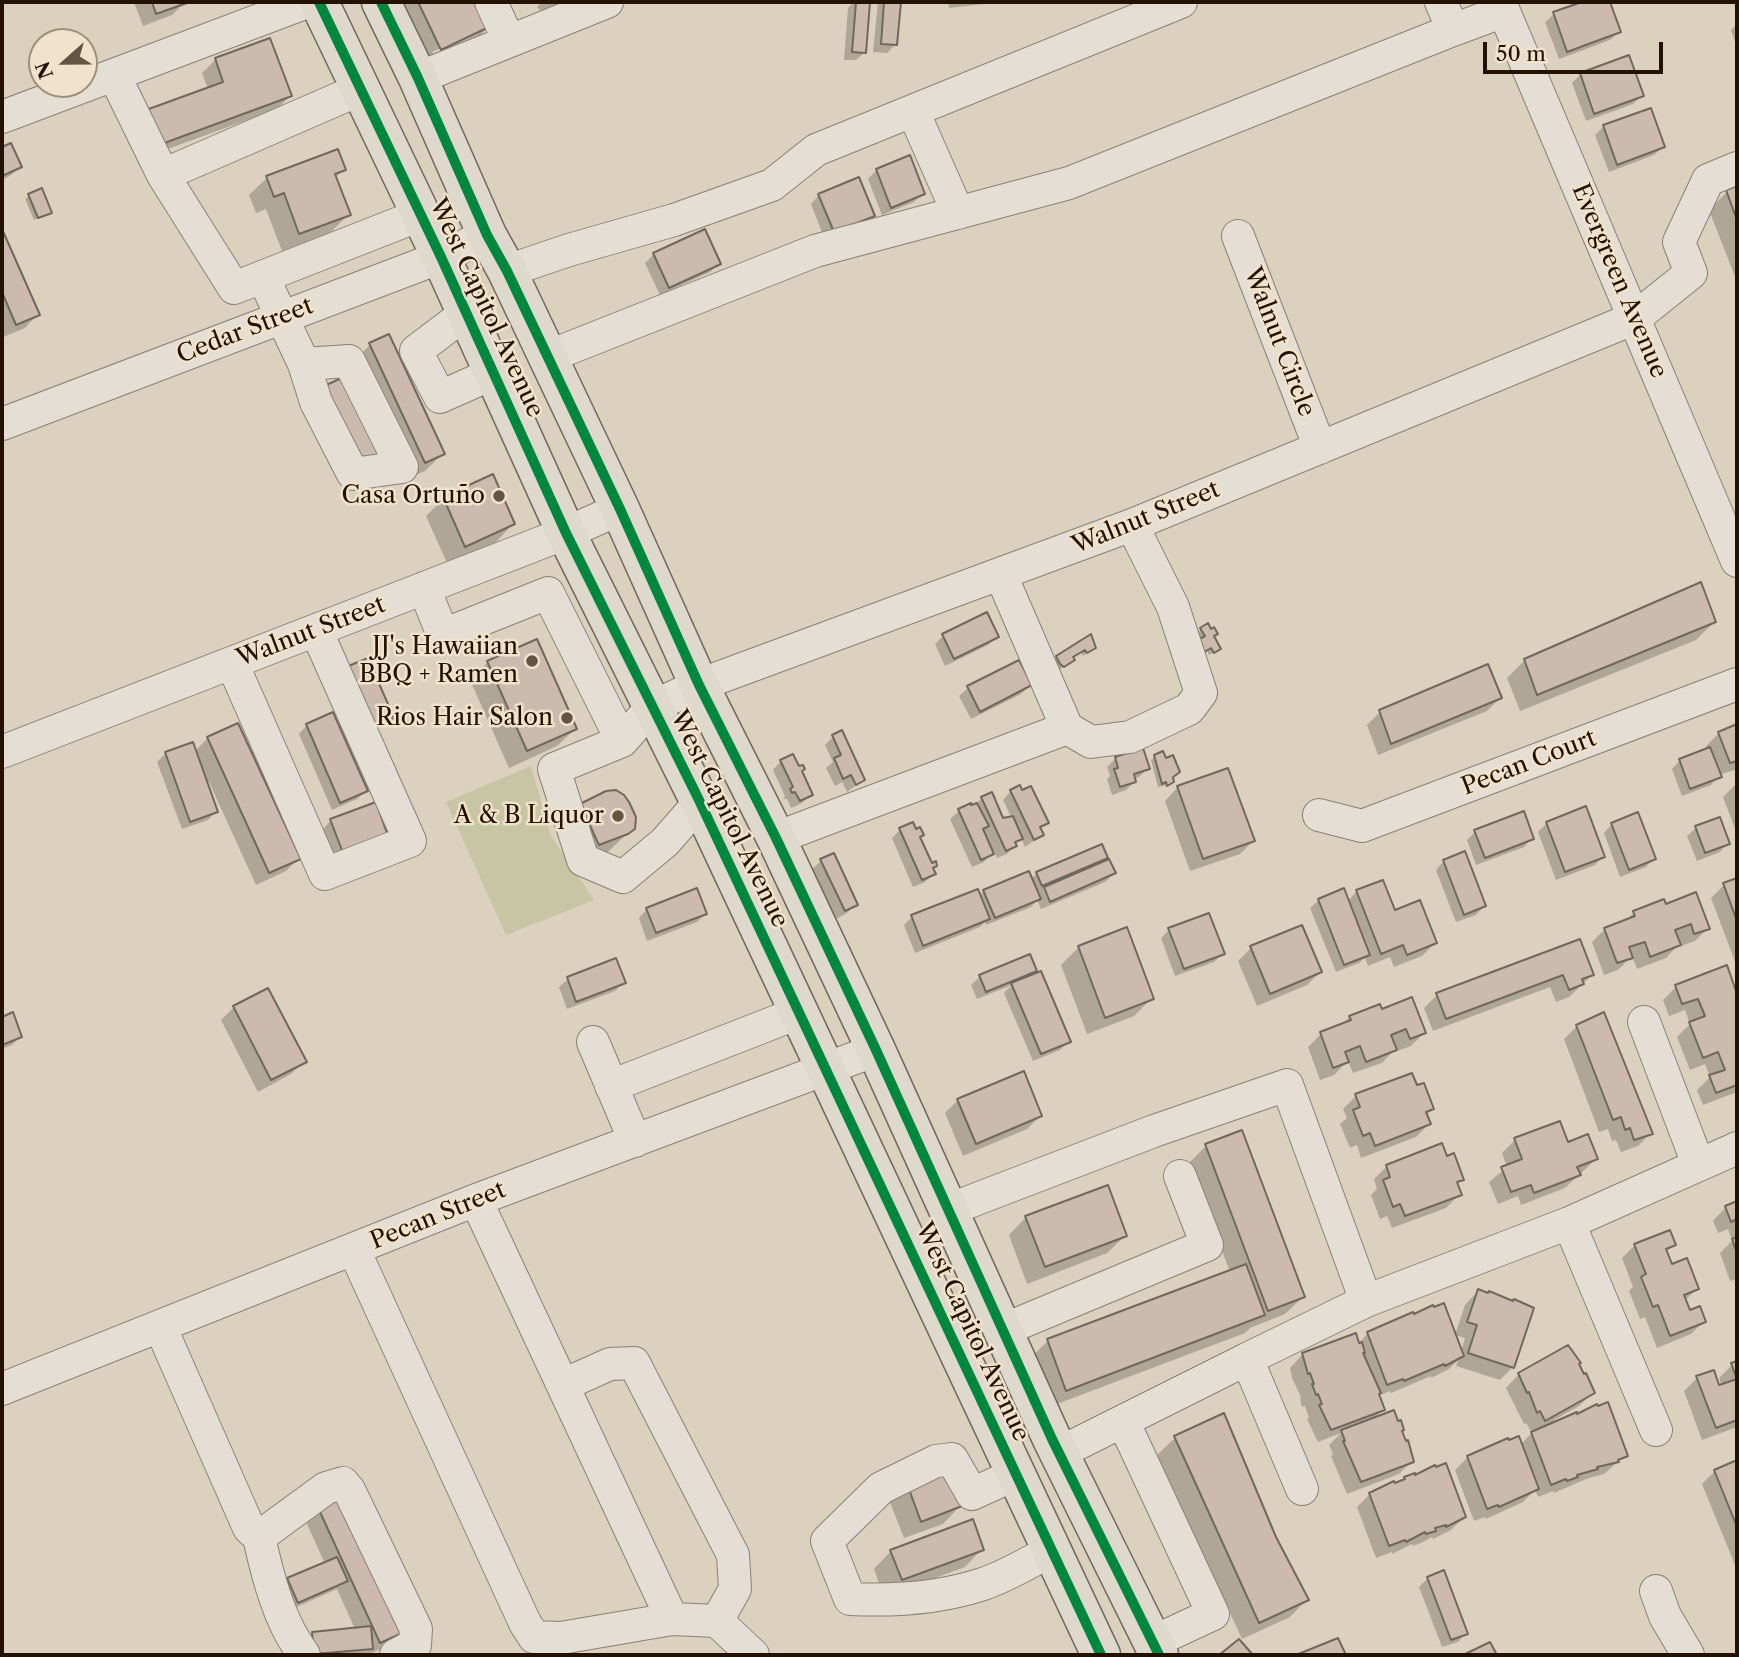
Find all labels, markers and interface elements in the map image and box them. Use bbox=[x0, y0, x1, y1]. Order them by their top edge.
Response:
north arrow bbox=[28, 28, 98, 98]
scale bar bbox=[1487, 28, 1667, 72]
text: 50 m bbox=[1496, 41, 1546, 66]
text: N bbox=[31, 58, 58, 82]
street label: Evergreen Avenue bbox=[1565, 180, 1673, 382]
street label: West Capitol Avenue bbox=[423, 194, 549, 422]
street label: Walnut Circle bbox=[1237, 263, 1321, 421]
street label: Cedar Street bbox=[173, 292, 317, 370]
street label: Walnut Street bbox=[1068, 475, 1224, 561]
place label: Casa Ortuño bbox=[342, 482, 485, 510]
marker: Casa Ortuño bbox=[491, 488, 507, 504]
street label: Walnut Street bbox=[233, 590, 389, 674]
place label: JJ's Hawaiian BBQ + Ramen bbox=[359, 633, 518, 689]
marker: JJ's Hawaiian BBQ + Ramen bbox=[524, 653, 540, 669]
place label: Rios Hair Salon bbox=[376, 704, 553, 732]
street label: West Capitol Avenue bbox=[664, 706, 794, 932]
marker: Rios Hair Salon bbox=[559, 710, 575, 726]
street label: Pecan Court bbox=[1458, 724, 1600, 802]
place label: A & B Liquor bbox=[454, 802, 604, 830]
marker: A & B Liquor bbox=[610, 808, 626, 824]
street label: Pecan Street bbox=[366, 1176, 510, 1256]
street label: West Capitol Avenue bbox=[909, 1218, 1035, 1446]

